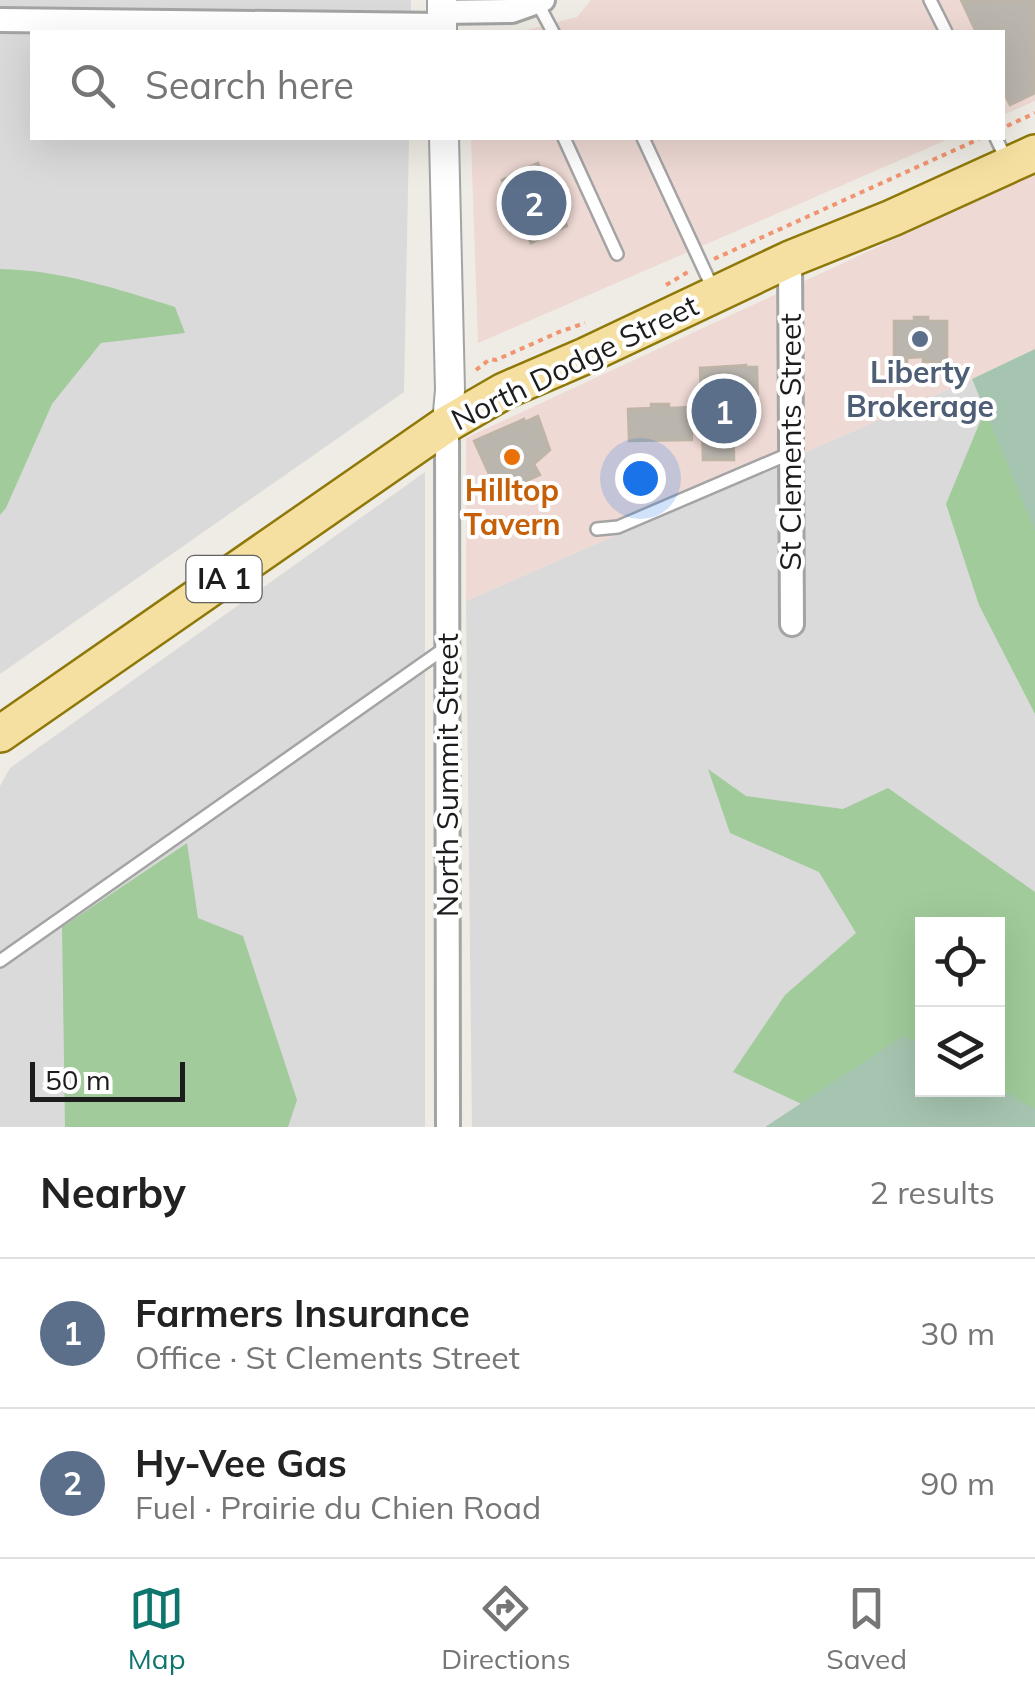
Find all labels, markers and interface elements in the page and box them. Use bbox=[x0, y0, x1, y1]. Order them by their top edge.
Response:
search box bbox=[30, 30, 1005, 140]
icon: search bbox=[65, 58, 120, 113]
text: Search here bbox=[145, 61, 354, 109]
pin: 2 bbox=[502, 166, 566, 240]
street label: North Dodge Street bbox=[445, 286, 704, 438]
street label: St Clements Street bbox=[771, 313, 809, 571]
marker: Liberty Brokerage bbox=[909, 328, 931, 350]
place label: Liberty Brokerage bbox=[846, 353, 994, 425]
pin: 1 bbox=[692, 374, 756, 448]
marker: Hilltop Tavern bbox=[501, 446, 523, 468]
your location bbox=[615, 453, 666, 504]
place label: Hilltop Tavern bbox=[463, 471, 561, 543]
road number: IA 1 bbox=[186, 556, 262, 602]
street label: North Summit Street bbox=[428, 633, 466, 917]
map controls bbox=[915, 917, 1005, 1097]
button: locate bbox=[915, 917, 1005, 1007]
button: layers bbox=[915, 1007, 1005, 1097]
scale bar bbox=[30, 1057, 185, 1102]
text: 50 m bbox=[45, 1062, 111, 1097]
text: Nearby bbox=[40, 1166, 186, 1219]
text: 2 results bbox=[870, 1172, 995, 1212]
text: Farmers Insurance bbox=[135, 1289, 470, 1337]
text: 1 bbox=[63, 1313, 82, 1353]
text: 30 m bbox=[920, 1313, 995, 1353]
text: Office · St Clements Street bbox=[135, 1337, 520, 1377]
text: Hy-Vee Gas bbox=[135, 1439, 347, 1487]
text: 2 bbox=[63, 1463, 82, 1503]
text: 90 m bbox=[920, 1463, 995, 1503]
text: Fuel · Prairie du Chien Road bbox=[135, 1487, 541, 1527]
tab: Map bbox=[128, 1581, 185, 1676]
tab: Directions bbox=[441, 1581, 571, 1676]
tab: Saved bbox=[826, 1581, 907, 1676]

